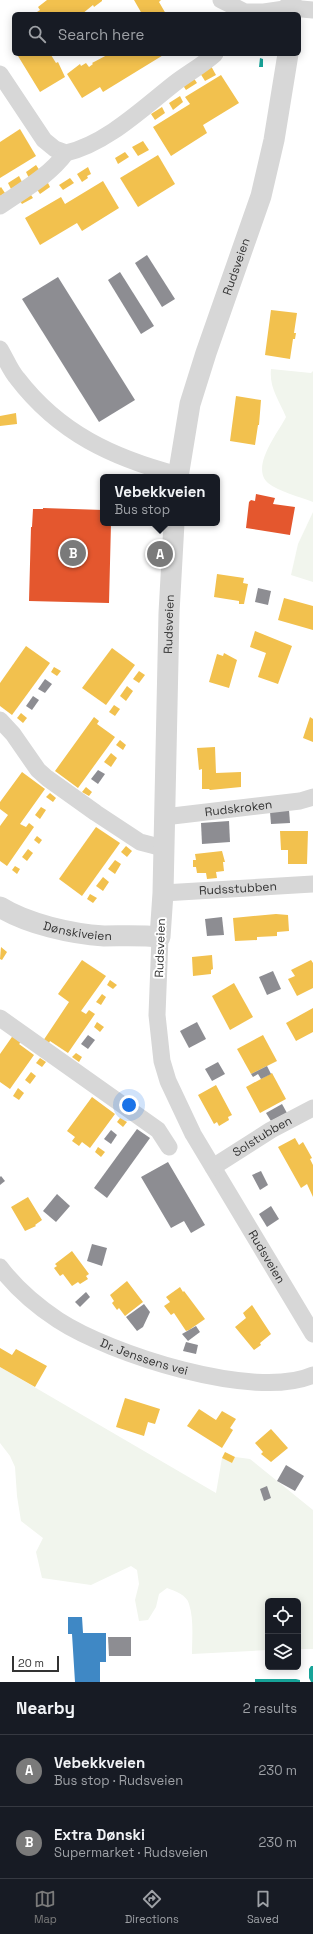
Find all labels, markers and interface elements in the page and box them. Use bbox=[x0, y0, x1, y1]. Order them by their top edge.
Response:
search box bbox=[12, 12, 301, 56]
icon: search bbox=[26, 23, 48, 45]
text: Search here bbox=[58, 25, 144, 44]
street label: Rudsveien bbox=[219, 236, 254, 297]
popup bbox=[100, 474, 220, 526]
text: Vebekkveien bbox=[114, 482, 206, 501]
text: Bus stop bbox=[114, 501, 170, 518]
pin: B bbox=[60, 538, 86, 568]
pin: A bbox=[147, 539, 173, 569]
street label: Rudsveien bbox=[160, 594, 178, 654]
street label: Rudskroken bbox=[204, 796, 273, 820]
street label: Rudsstubben bbox=[198, 878, 277, 899]
street label: Dønskiveien bbox=[41, 918, 112, 944]
street label: Rudsveien bbox=[151, 918, 169, 978]
your location bbox=[119, 1095, 139, 1115]
street label: Solstubben bbox=[229, 1112, 295, 1161]
street label: Rudsveien bbox=[244, 1227, 289, 1286]
street label: Dr. Jenssens vei bbox=[98, 1335, 190, 1379]
map controls bbox=[265, 1598, 301, 1670]
button: locate bbox=[265, 1598, 301, 1634]
button: layers bbox=[265, 1634, 301, 1670]
scale bar bbox=[12, 1654, 59, 1673]
text: 20 m bbox=[18, 1656, 44, 1670]
text: Nearby bbox=[16, 1697, 75, 1719]
text: 2 results bbox=[243, 1700, 297, 1717]
text: Vebekkveien bbox=[54, 1753, 145, 1772]
text: A bbox=[25, 1762, 33, 1779]
text: 230 m bbox=[259, 1762, 297, 1779]
text: Bus stop · Rudsveien bbox=[54, 1772, 183, 1789]
text: Extra Dønski bbox=[54, 1825, 145, 1844]
text: B bbox=[25, 1834, 33, 1851]
text: 230 m bbox=[259, 1834, 297, 1851]
text: Supermarket · Rudsveien bbox=[54, 1844, 208, 1861]
tab: Map bbox=[34, 1888, 57, 1926]
tab: Directions bbox=[125, 1888, 179, 1926]
tab: Saved bbox=[247, 1888, 279, 1926]

